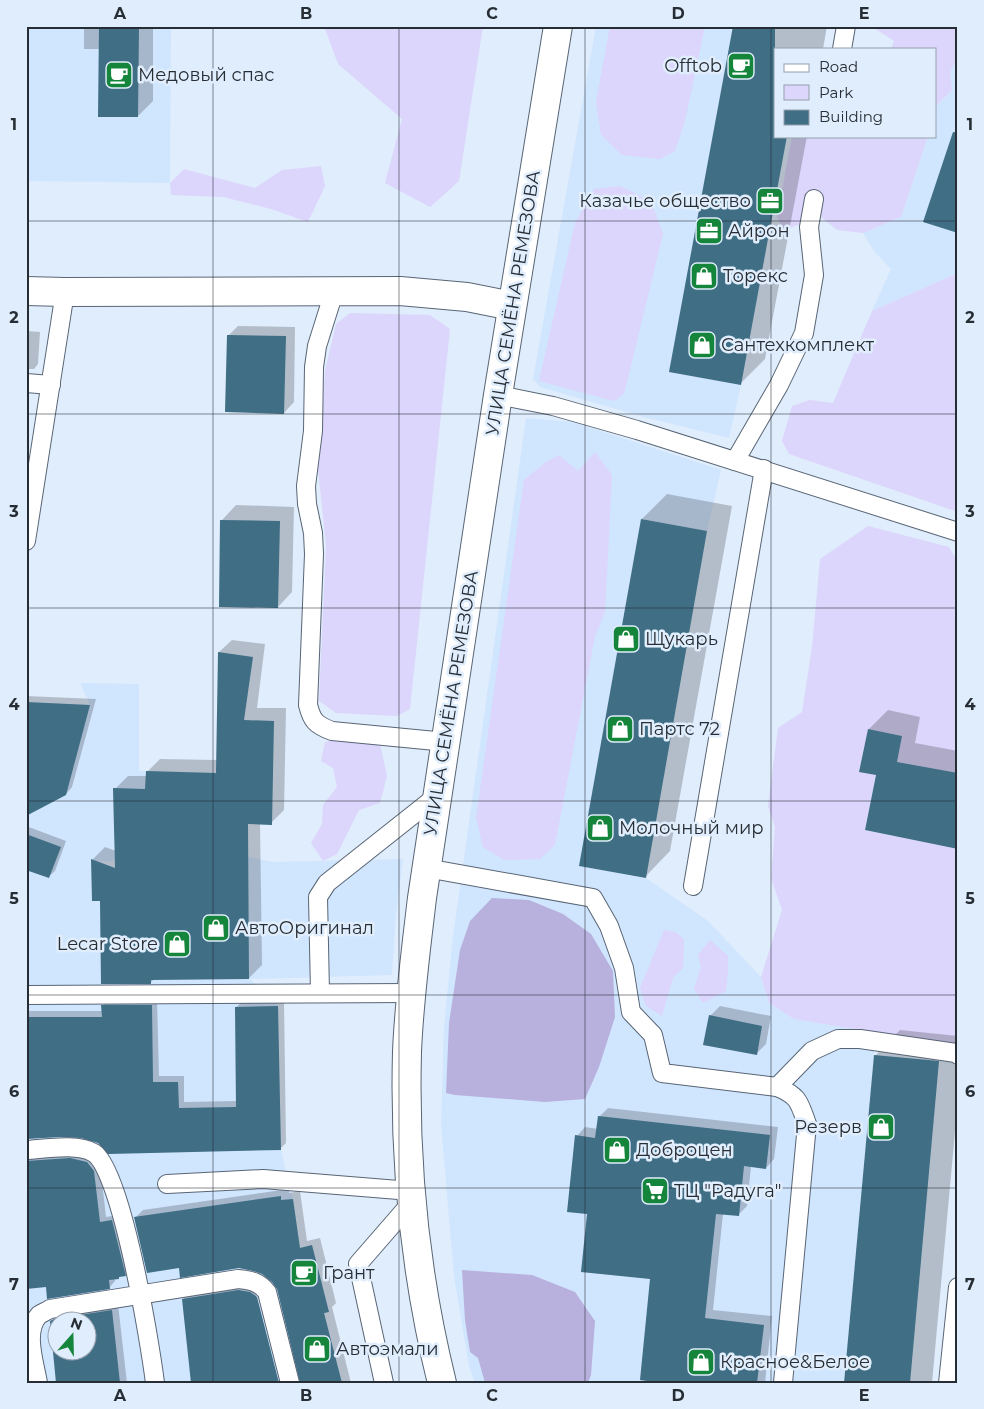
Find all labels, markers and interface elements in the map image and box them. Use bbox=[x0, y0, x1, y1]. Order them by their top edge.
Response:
text: A bbox=[113, 4, 127, 23]
text: B bbox=[300, 4, 312, 23]
text: C bbox=[486, 4, 498, 23]
text: D bbox=[671, 4, 685, 23]
text: E bbox=[859, 4, 869, 23]
legend bbox=[774, 48, 936, 138]
cafe icon: Offtob bbox=[726, 51, 756, 81]
place label: Offtob bbox=[664, 55, 722, 77]
text: Road bbox=[819, 57, 858, 76]
cafe icon: Медовый спас bbox=[104, 60, 134, 90]
place label: Медовый спас bbox=[138, 64, 275, 86]
text: Park bbox=[819, 83, 853, 102]
text: Building bbox=[819, 107, 883, 126]
text: 1 bbox=[11, 115, 17, 134]
text: 1 bbox=[967, 115, 973, 134]
street label: УЛИЦА СЕМЁНА РЕМЕЗОВА bbox=[481, 168, 545, 437]
office icon: Казачье общество bbox=[755, 186, 785, 216]
place label: Казачье общество bbox=[579, 190, 751, 212]
office icon: Айрон bbox=[694, 216, 724, 246]
place label: Айрон bbox=[728, 220, 790, 242]
shop icon: Торекс bbox=[689, 261, 719, 291]
place label: Торекс bbox=[723, 265, 788, 287]
text: 2 bbox=[9, 308, 19, 327]
text: 2 bbox=[965, 308, 975, 327]
shop icon: Сантехкомплект bbox=[687, 330, 717, 360]
place label: Сантехкомплект bbox=[721, 334, 875, 356]
text: 3 bbox=[8, 502, 19, 521]
text: 3 bbox=[964, 502, 975, 521]
street label: УЛИЦА СЕМЁНА РЕМЕЗОВА bbox=[419, 568, 483, 837]
shop icon: Щукарь bbox=[611, 624, 641, 654]
place label: Щукарь bbox=[645, 628, 718, 650]
text: 4 bbox=[8, 695, 20, 714]
text: 4 bbox=[964, 695, 976, 714]
shop icon: Партс 72 bbox=[605, 714, 635, 744]
place label: Партс 72 bbox=[639, 718, 720, 740]
shop icon: Молочный мир bbox=[585, 813, 615, 843]
place label: Молочный мир bbox=[619, 817, 764, 839]
text: 5 bbox=[9, 889, 19, 908]
text: 5 bbox=[965, 889, 975, 908]
shop icon: АвтоОригинал bbox=[201, 913, 231, 943]
place label: АвтоОригинал bbox=[235, 917, 374, 939]
shop icon: Lecar Store bbox=[162, 929, 192, 959]
place label: Lecar Store bbox=[57, 933, 158, 955]
text: 6 bbox=[9, 1082, 19, 1101]
text: 6 bbox=[965, 1082, 975, 1101]
shop icon: Резерв bbox=[866, 1112, 896, 1142]
place label: Резерв bbox=[794, 1116, 862, 1138]
shop icon: Доброцен bbox=[602, 1135, 632, 1165]
place label: Доброцен bbox=[636, 1139, 733, 1161]
supermarket icon: ТЦ "Радуга" bbox=[640, 1176, 670, 1206]
place label: ТЦ "Радуга" bbox=[674, 1180, 781, 1202]
cafe icon: Грант bbox=[289, 1258, 319, 1288]
place label: Грант bbox=[323, 1262, 375, 1284]
text: 7 bbox=[9, 1275, 19, 1294]
text: 7 bbox=[965, 1275, 975, 1294]
north arrow bbox=[48, 1312, 98, 1362]
text: N bbox=[68, 1313, 85, 1334]
shop icon: Автоэмали bbox=[302, 1334, 332, 1364]
place label: Автоэмали bbox=[336, 1338, 439, 1360]
shop icon: Красное&Белое bbox=[686, 1347, 716, 1377]
place label: Красное&Белое bbox=[720, 1351, 870, 1373]
text: A bbox=[113, 1386, 127, 1405]
text: B bbox=[300, 1386, 312, 1405]
text: C bbox=[486, 1386, 498, 1405]
text: D bbox=[671, 1386, 685, 1405]
text: E bbox=[859, 1386, 869, 1405]

